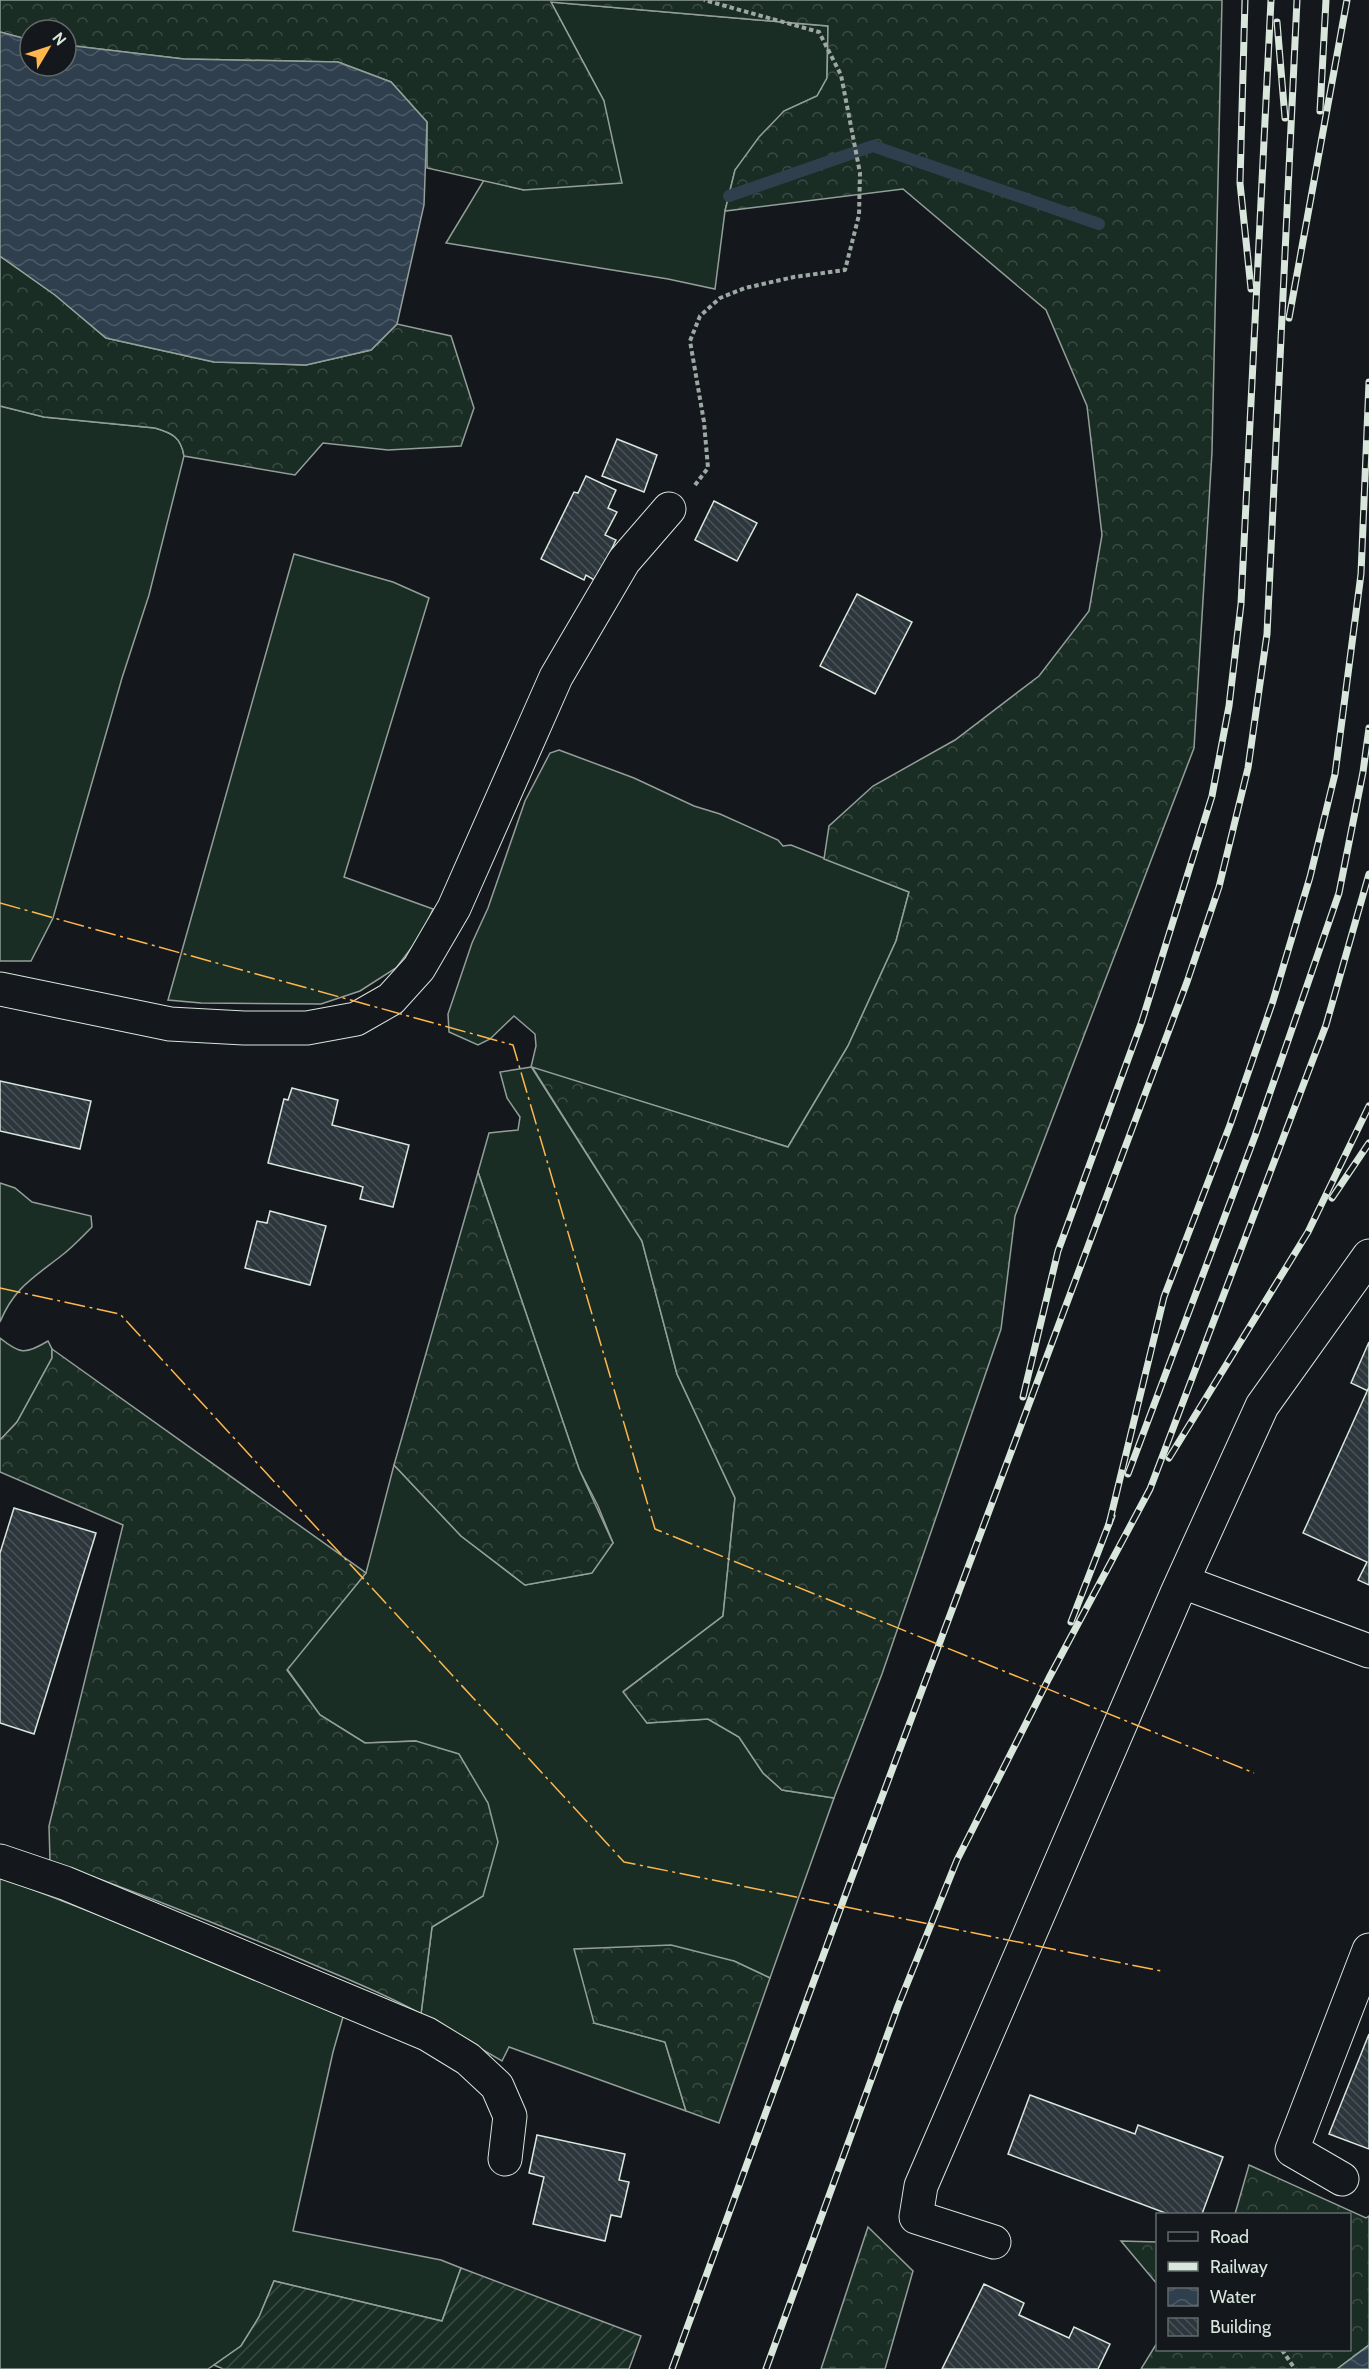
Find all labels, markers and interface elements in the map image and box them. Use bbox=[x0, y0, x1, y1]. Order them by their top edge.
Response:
north arrow bbox=[18, 18, 78, 78]
text: N bbox=[48, 29, 70, 49]
legend bbox=[1156, 2213, 1351, 2351]
text: Road bbox=[1210, 2226, 1249, 2248]
text: Railway bbox=[1210, 2256, 1268, 2278]
text: Water bbox=[1210, 2286, 1256, 2308]
text: Building bbox=[1210, 2316, 1272, 2338]

